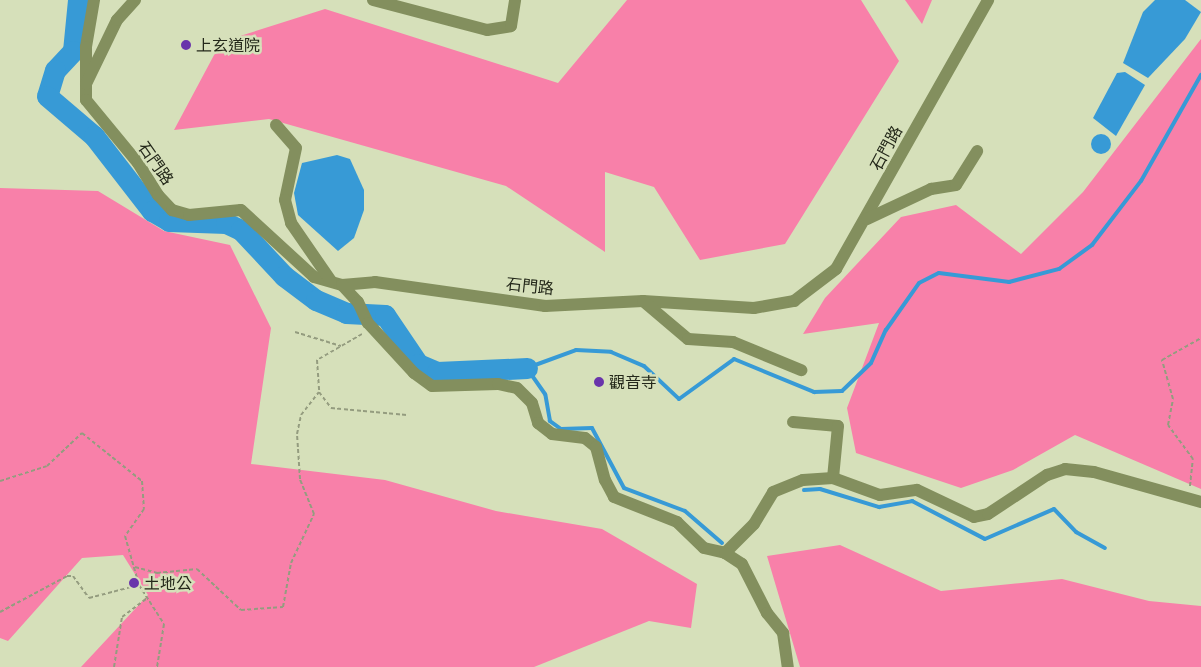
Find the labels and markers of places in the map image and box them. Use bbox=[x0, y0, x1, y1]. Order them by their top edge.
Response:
place label: 上玄道院 bbox=[196, 35, 260, 55]
marker: 上玄道院 bbox=[180, 39, 192, 51]
place label: 觀音寺 bbox=[609, 372, 657, 392]
marker: 觀音寺 bbox=[593, 376, 605, 388]
place label: 土地公 bbox=[144, 573, 192, 593]
marker: 土地公 bbox=[128, 577, 140, 589]

